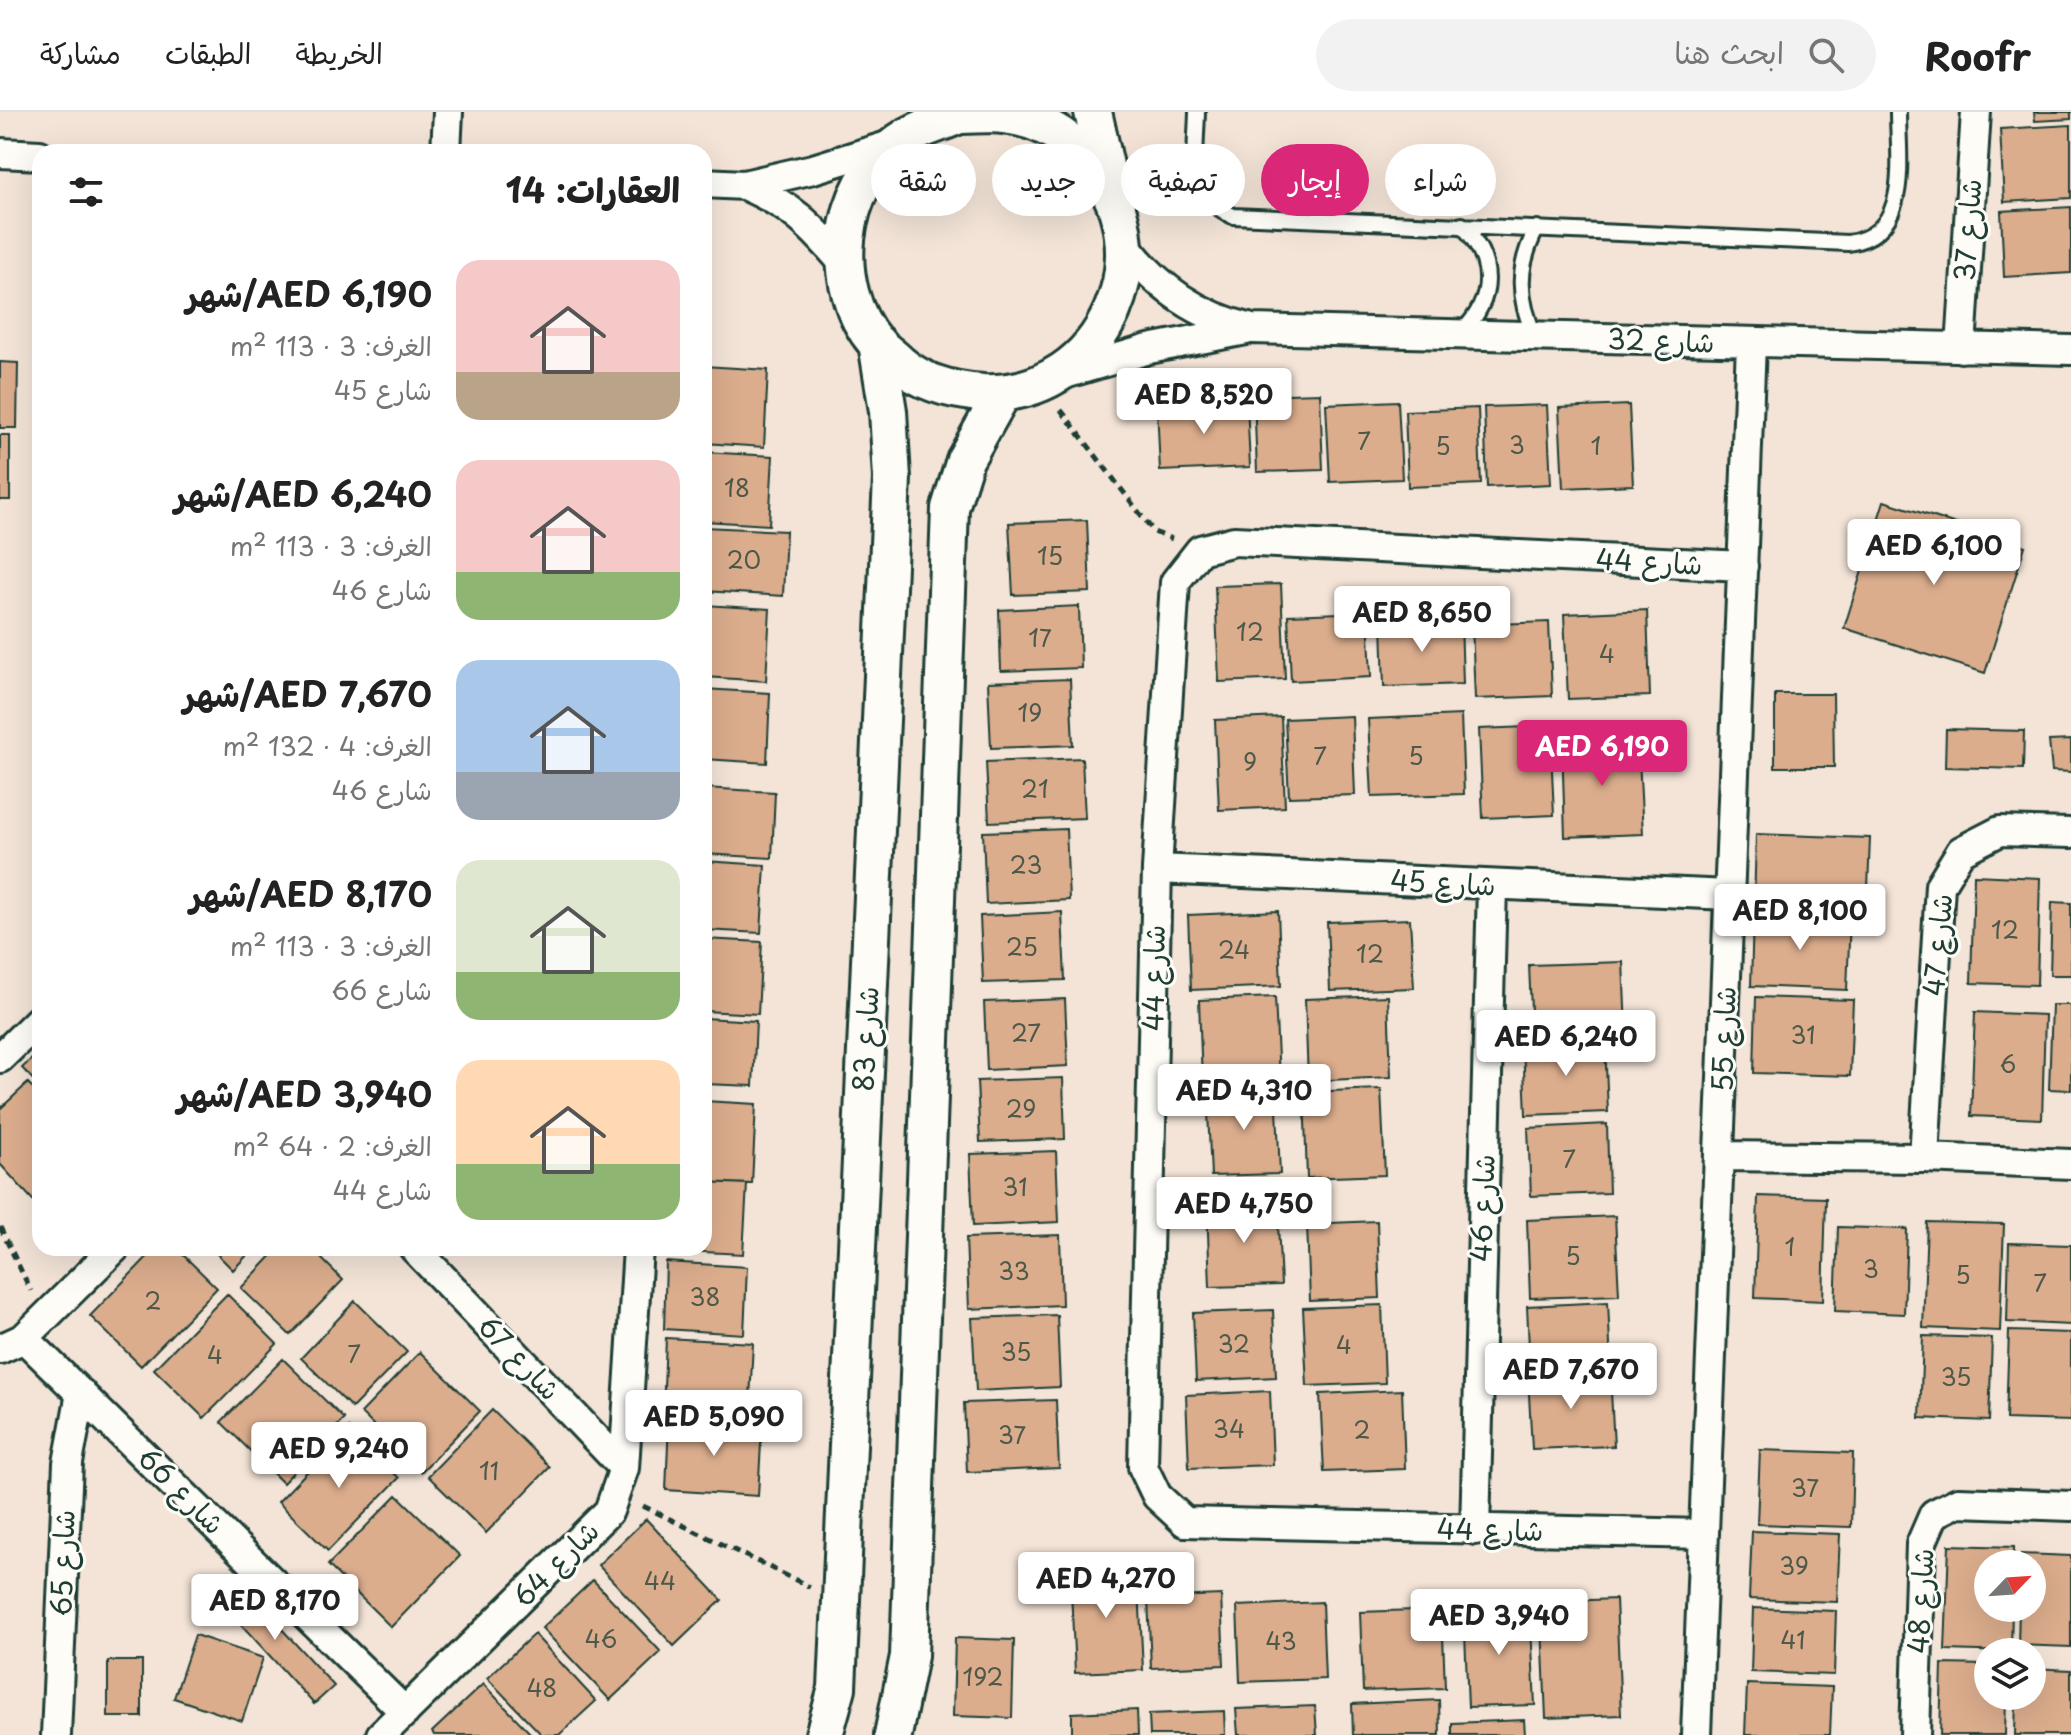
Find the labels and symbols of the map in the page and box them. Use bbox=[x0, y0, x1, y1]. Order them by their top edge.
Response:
street label: شارع 37 bbox=[1941, 177, 1992, 283]
street label: شارع 32 bbox=[1607, 316, 1715, 363]
pin: AED 8,520 bbox=[1112, 368, 1296, 436]
house number: 7 bbox=[1357, 422, 1371, 458]
house number: 3 bbox=[1509, 426, 1525, 462]
house number: 5 bbox=[1435, 427, 1451, 463]
house number: 1 bbox=[1591, 427, 1601, 463]
house number: 18 bbox=[724, 469, 750, 505]
pin: AED 6,100 bbox=[1842, 519, 2026, 587]
street label: شارع 44 bbox=[1595, 536, 1704, 585]
house number: 15 bbox=[1037, 537, 1063, 573]
house number: 20 bbox=[727, 541, 761, 577]
pin: AED 8,650 bbox=[1330, 586, 1514, 654]
house number: 12 bbox=[1236, 613, 1264, 649]
house number: 17 bbox=[1028, 619, 1052, 655]
house number: 4 bbox=[1599, 635, 1615, 671]
house number: 19 bbox=[1018, 694, 1042, 730]
pin: AED 6,190 bbox=[1510, 720, 1694, 788]
house number: 7 bbox=[1313, 737, 1327, 773]
house number: 5 bbox=[1408, 737, 1424, 773]
house number: 9 bbox=[1243, 743, 1257, 779]
house number: 21 bbox=[1021, 770, 1049, 806]
house number: 23 bbox=[1010, 846, 1042, 882]
street label: شارع 45 bbox=[1389, 857, 1497, 906]
pin: AED 8,100 bbox=[1708, 884, 1892, 952]
street label: شارع 47 bbox=[1911, 892, 1962, 998]
house number: 12 bbox=[1991, 911, 2019, 947]
street label: شارع 44 bbox=[1130, 924, 1175, 1032]
house number: 25 bbox=[1006, 928, 1038, 964]
house number: 24 bbox=[1218, 931, 1250, 967]
house number: 12 bbox=[1356, 935, 1384, 971]
street label: شارع 83 bbox=[840, 985, 889, 1093]
street label: شارع 55 bbox=[1699, 985, 1746, 1093]
pin: AED 6,240 bbox=[1474, 1010, 1658, 1078]
house number: 27 bbox=[1011, 1014, 1041, 1050]
house number: 31 bbox=[1790, 1016, 1816, 1052]
house number: 6 bbox=[2000, 1045, 2016, 1081]
pin: AED 4,310 bbox=[1152, 1064, 1336, 1132]
house number: 29 bbox=[1006, 1090, 1036, 1126]
house number: 7 bbox=[1562, 1140, 1576, 1176]
street label: شارع 46 bbox=[1458, 1153, 1505, 1263]
house number: 31 bbox=[1002, 1168, 1028, 1204]
pin: AED 4,750 bbox=[1152, 1177, 1336, 1245]
house number: 1 bbox=[1785, 1228, 1795, 1264]
house number: 5 bbox=[1565, 1237, 1581, 1273]
house number: 3 bbox=[1863, 1250, 1879, 1286]
house number: 33 bbox=[998, 1252, 1030, 1288]
house number: 5 bbox=[1955, 1256, 1971, 1292]
house number: 7 bbox=[2033, 1264, 2047, 1300]
house number: 38 bbox=[690, 1278, 720, 1314]
house number: 2 bbox=[145, 1282, 162, 1318]
street label: شارع 67 bbox=[469, 1305, 572, 1409]
house number: 32 bbox=[1218, 1325, 1250, 1361]
house number: 4 bbox=[1336, 1326, 1352, 1362]
house number: 35 bbox=[1001, 1333, 1031, 1369]
house number: 7 bbox=[347, 1335, 361, 1371]
house number: 4 bbox=[207, 1336, 223, 1372]
pin: AED 7,670 bbox=[1479, 1343, 1663, 1411]
house number: 35 bbox=[1941, 1358, 1971, 1394]
pin: AED 5,090 bbox=[622, 1390, 806, 1458]
house number: 34 bbox=[1213, 1410, 1245, 1446]
house number: 2 bbox=[1354, 1411, 1371, 1447]
house number: 37 bbox=[998, 1416, 1026, 1452]
pin: AED 9,240 bbox=[247, 1422, 431, 1490]
street label: شارع 66 bbox=[129, 1436, 236, 1543]
house number: 11 bbox=[479, 1452, 499, 1488]
house number: 37 bbox=[1791, 1469, 1819, 1505]
street label: شارع 44 bbox=[1436, 1506, 1544, 1551]
street label: شارع 65 bbox=[38, 1509, 85, 1617]
street label: شارع 64 bbox=[502, 1510, 608, 1616]
house number: 39 bbox=[1779, 1547, 1809, 1583]
street label: شارع 48 bbox=[1895, 1547, 1944, 1655]
north arrow bbox=[1974, 1550, 2046, 1622]
pin: AED 4,270 bbox=[1014, 1552, 1198, 1620]
house number: 44 bbox=[644, 1562, 676, 1598]
pin: AED 8,170 bbox=[183, 1574, 367, 1642]
pin: AED 3,940 bbox=[1407, 1589, 1591, 1657]
house number: 46 bbox=[585, 1620, 617, 1656]
house number: 41 bbox=[1780, 1621, 1806, 1657]
house number: 43 bbox=[1265, 1622, 1297, 1658]
house number: 192 bbox=[962, 1658, 1004, 1694]
house number: 48 bbox=[527, 1669, 557, 1705]

